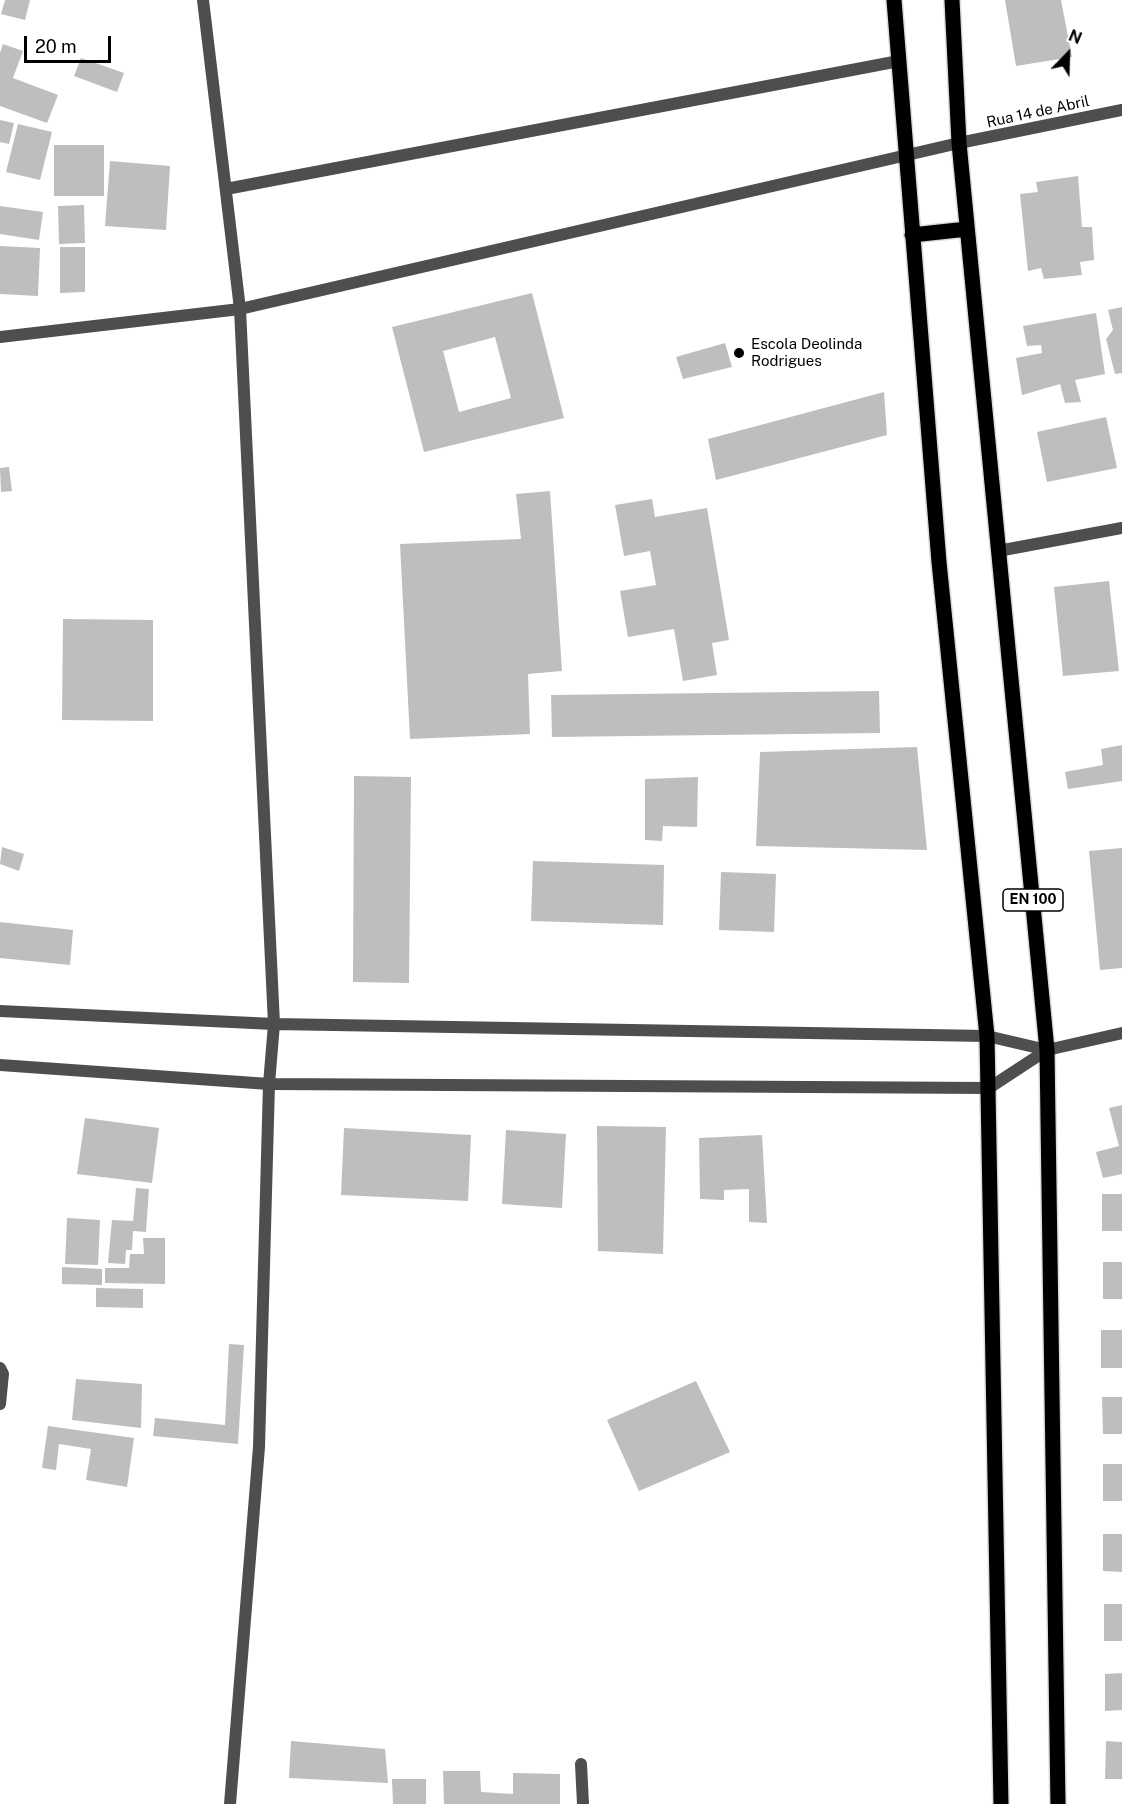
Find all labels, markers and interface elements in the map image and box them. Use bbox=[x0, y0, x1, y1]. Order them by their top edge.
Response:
scale bar bbox=[27, 24, 114, 62]
north arrow bbox=[1038, 24, 1098, 84]
text: N bbox=[1066, 26, 1085, 48]
text: 20 m bbox=[35, 36, 77, 57]
street label: Rua 14 de Abril bbox=[985, 92, 1091, 132]
place label: Escola Deolinda Rodrigues bbox=[751, 335, 862, 370]
marker: Escola Deolinda Rodrigues bbox=[732, 346, 746, 360]
road number: EN 100 bbox=[1003, 889, 1063, 911]

